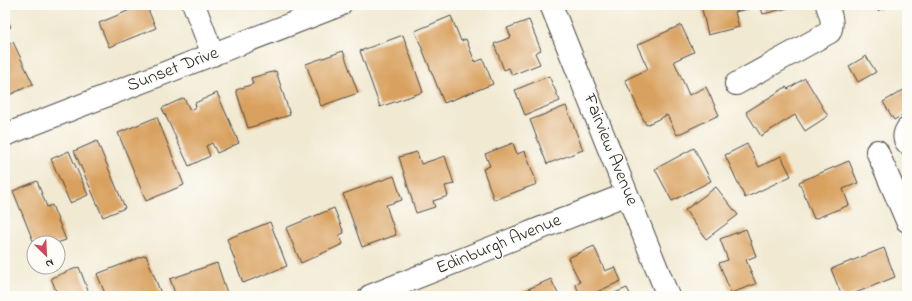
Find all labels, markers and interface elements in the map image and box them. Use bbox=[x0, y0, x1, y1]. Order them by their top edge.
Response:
street label: Sunset Drive bbox=[124, 40, 223, 99]
street label: Fairview Avenue bbox=[575, 89, 645, 211]
street label: Edinburgh Avenue bbox=[433, 208, 567, 283]
north arrow bbox=[26, 235, 66, 275]
text: N bbox=[43, 254, 56, 272]

